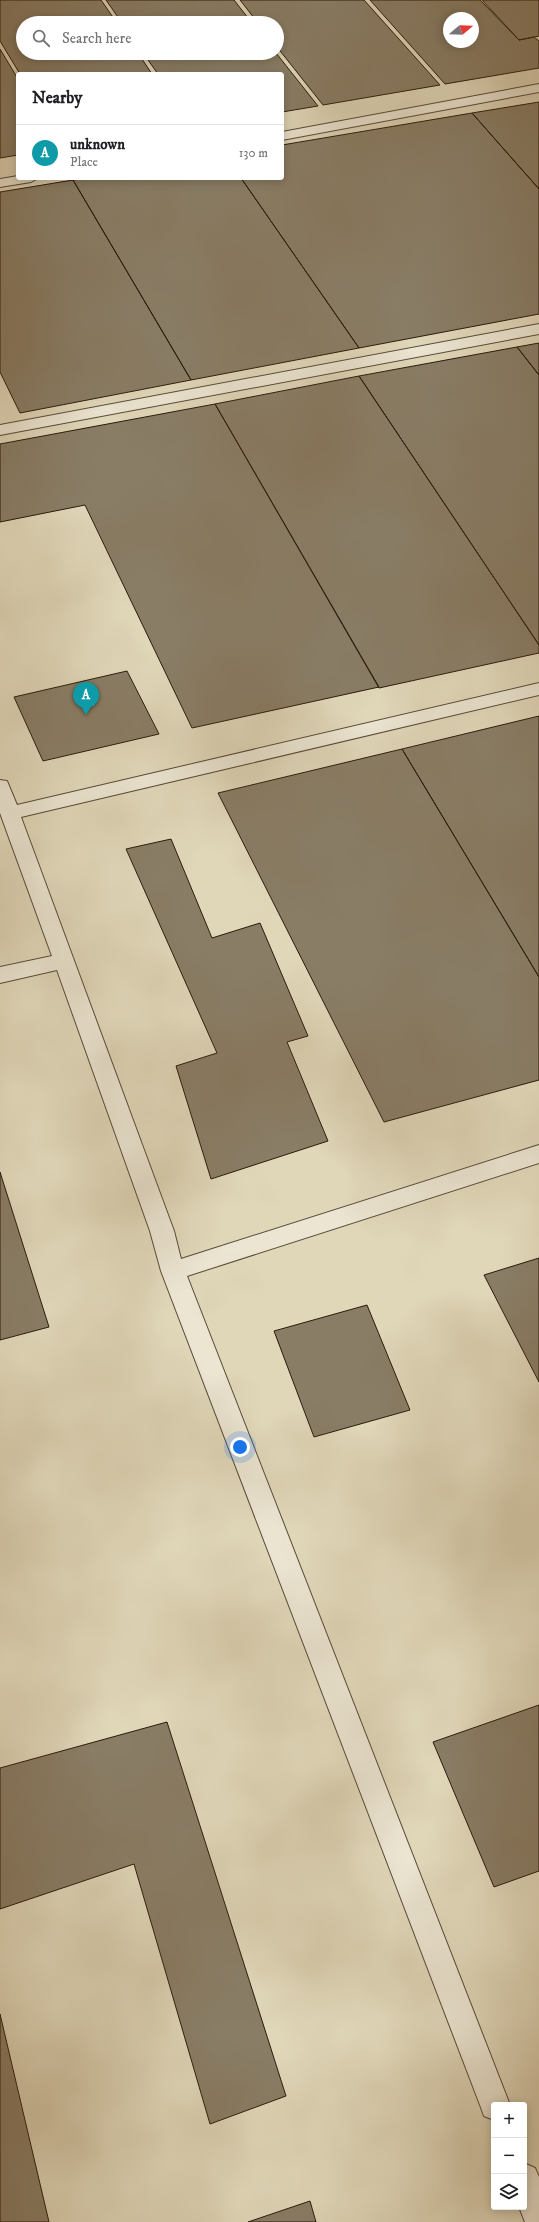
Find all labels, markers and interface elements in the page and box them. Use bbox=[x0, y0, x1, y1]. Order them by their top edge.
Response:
north arrow bbox=[443, 12, 479, 48]
search box bbox=[16, 16, 284, 60]
icon: search bbox=[30, 27, 52, 49]
text: Search here bbox=[62, 29, 131, 48]
text: Nearby bbox=[32, 87, 82, 109]
text: unknown bbox=[70, 135, 125, 154]
text: A bbox=[41, 145, 49, 161]
text: 130 m bbox=[239, 145, 268, 161]
text: Place bbox=[70, 154, 98, 170]
pin: A bbox=[73, 682, 99, 715]
your location bbox=[230, 1437, 250, 1457]
map controls bbox=[491, 2102, 527, 2210]
button: + bbox=[491, 2102, 527, 2138]
button: − bbox=[491, 2138, 527, 2174]
button: layers bbox=[491, 2174, 527, 2210]

